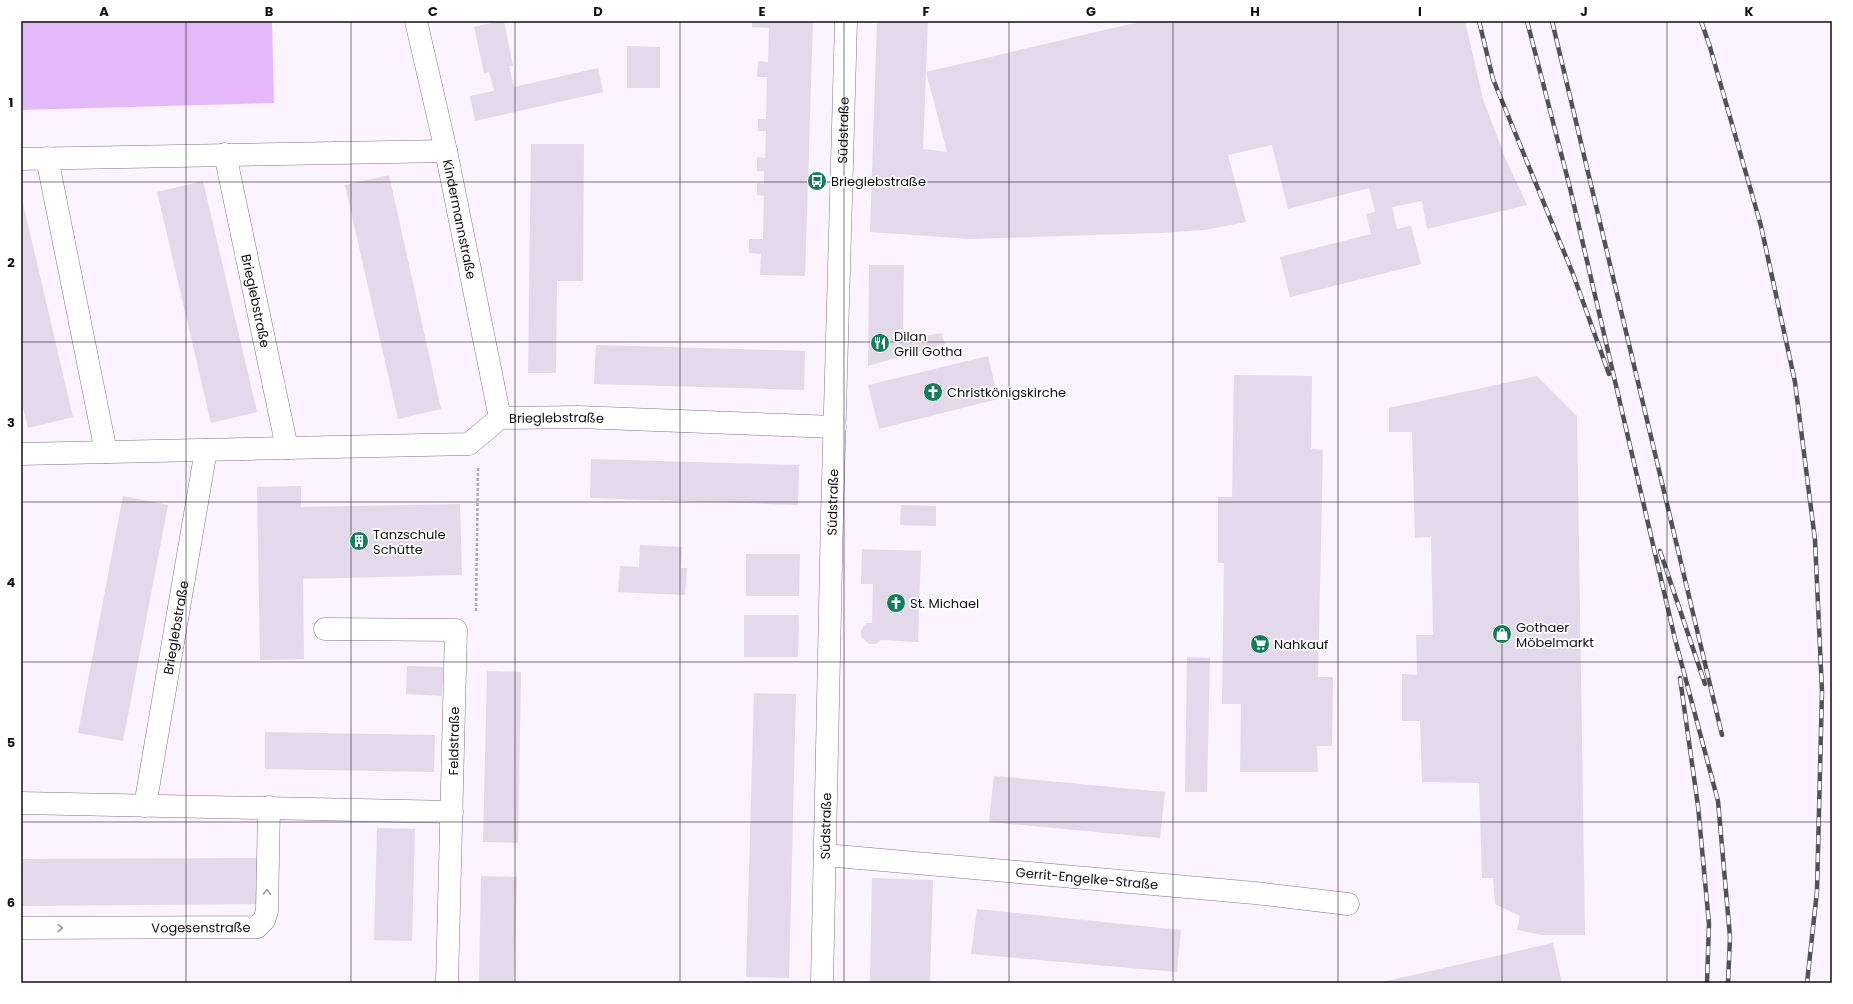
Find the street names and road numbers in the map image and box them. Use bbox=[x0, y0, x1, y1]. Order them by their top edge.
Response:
street label: Südstraße bbox=[832, 97, 853, 164]
street label: Kindermannstraße bbox=[438, 158, 481, 281]
street label: Brieglebstraße bbox=[237, 252, 275, 349]
street label: Brieglebstraße bbox=[509, 407, 604, 428]
street label: Südstraße bbox=[822, 468, 843, 536]
street label: Brieglebstraße bbox=[158, 579, 193, 676]
street label: Feldstraße bbox=[444, 707, 464, 775]
street label: Südstraße bbox=[815, 792, 836, 860]
street label: Gerrit-Engelke-Straße bbox=[1015, 862, 1159, 894]
street label: Vogesenstraße bbox=[151, 918, 251, 937]

